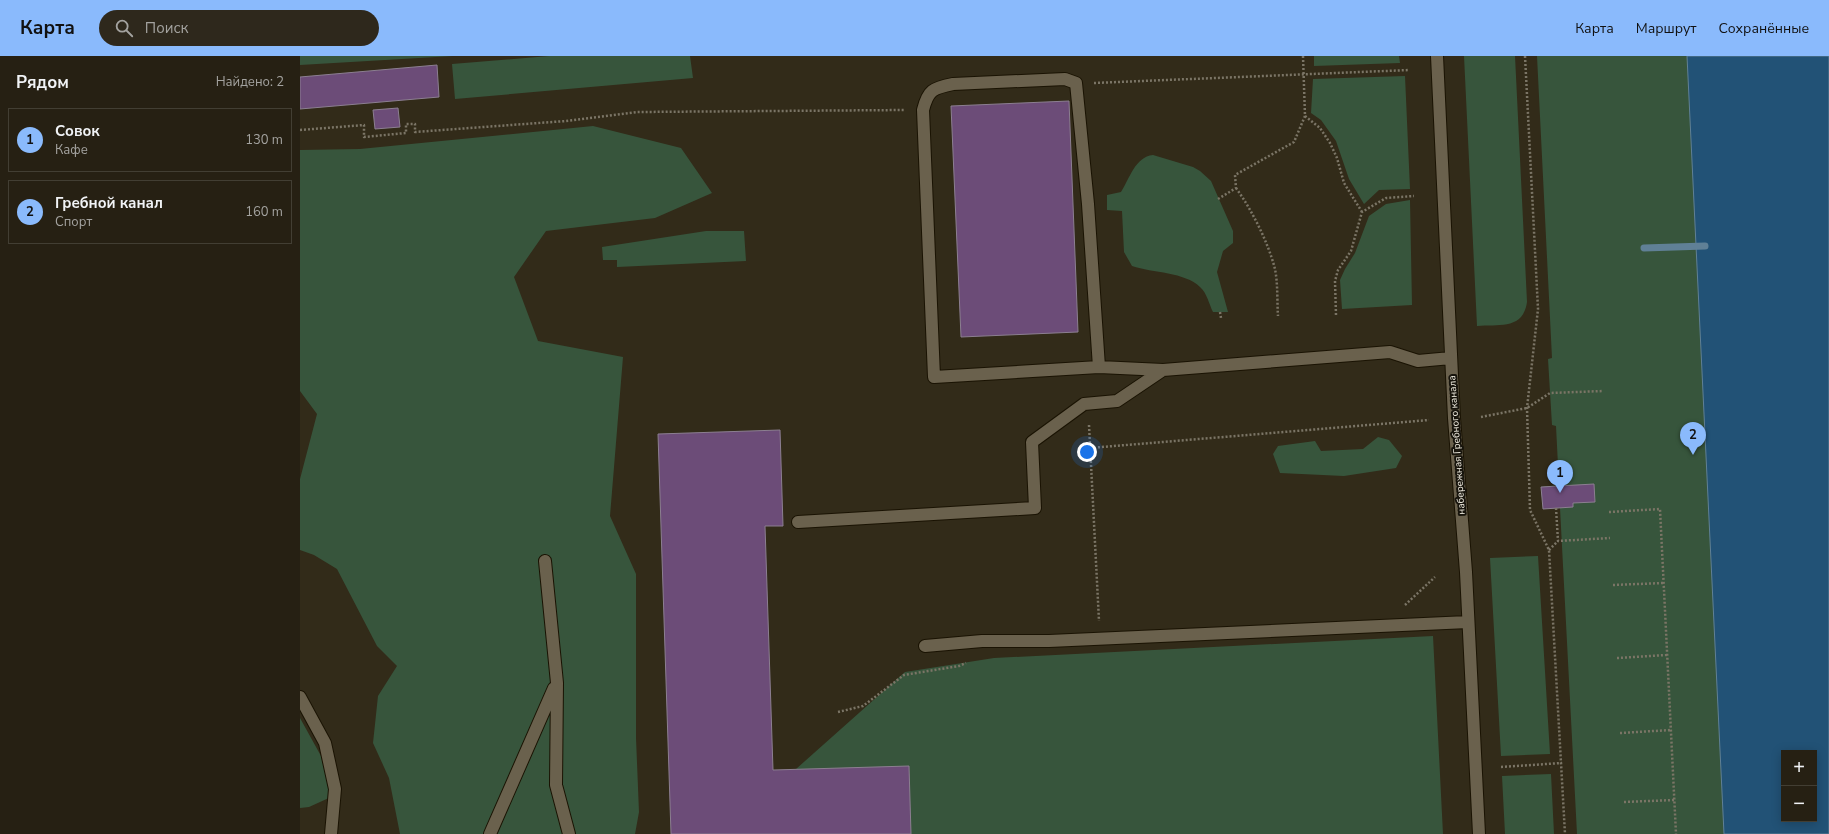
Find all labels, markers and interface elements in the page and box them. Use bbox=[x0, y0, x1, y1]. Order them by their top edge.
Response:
search box bbox=[99, 10, 379, 46]
text: Карта bbox=[20, 15, 75, 41]
icon: search bbox=[113, 17, 135, 39]
text: Поиск bbox=[145, 18, 188, 38]
text: Карта bbox=[1575, 19, 1614, 38]
text: Маршрут bbox=[1636, 19, 1697, 38]
text: Сохранённые bbox=[1719, 19, 1809, 38]
text: Рядом bbox=[16, 71, 69, 94]
text: Найдено: 2 bbox=[216, 73, 284, 91]
text: Совок bbox=[55, 121, 100, 141]
text: 1 bbox=[26, 131, 34, 149]
text: 130 m bbox=[245, 131, 283, 149]
text: Кафе bbox=[55, 141, 88, 159]
text: Гребной канал bbox=[55, 193, 163, 213]
text: 2 bbox=[26, 203, 34, 221]
text: 160 m bbox=[245, 203, 283, 221]
text: Спорт bbox=[55, 213, 92, 231]
street label: набережная Гребного канала bbox=[1445, 375, 1469, 515]
pin: 2 bbox=[1680, 422, 1706, 455]
your location bbox=[1077, 442, 1097, 462]
pin: 1 bbox=[1547, 460, 1573, 493]
map controls bbox=[1781, 750, 1817, 822]
button: + bbox=[1781, 750, 1817, 786]
button: − bbox=[1781, 786, 1817, 822]

